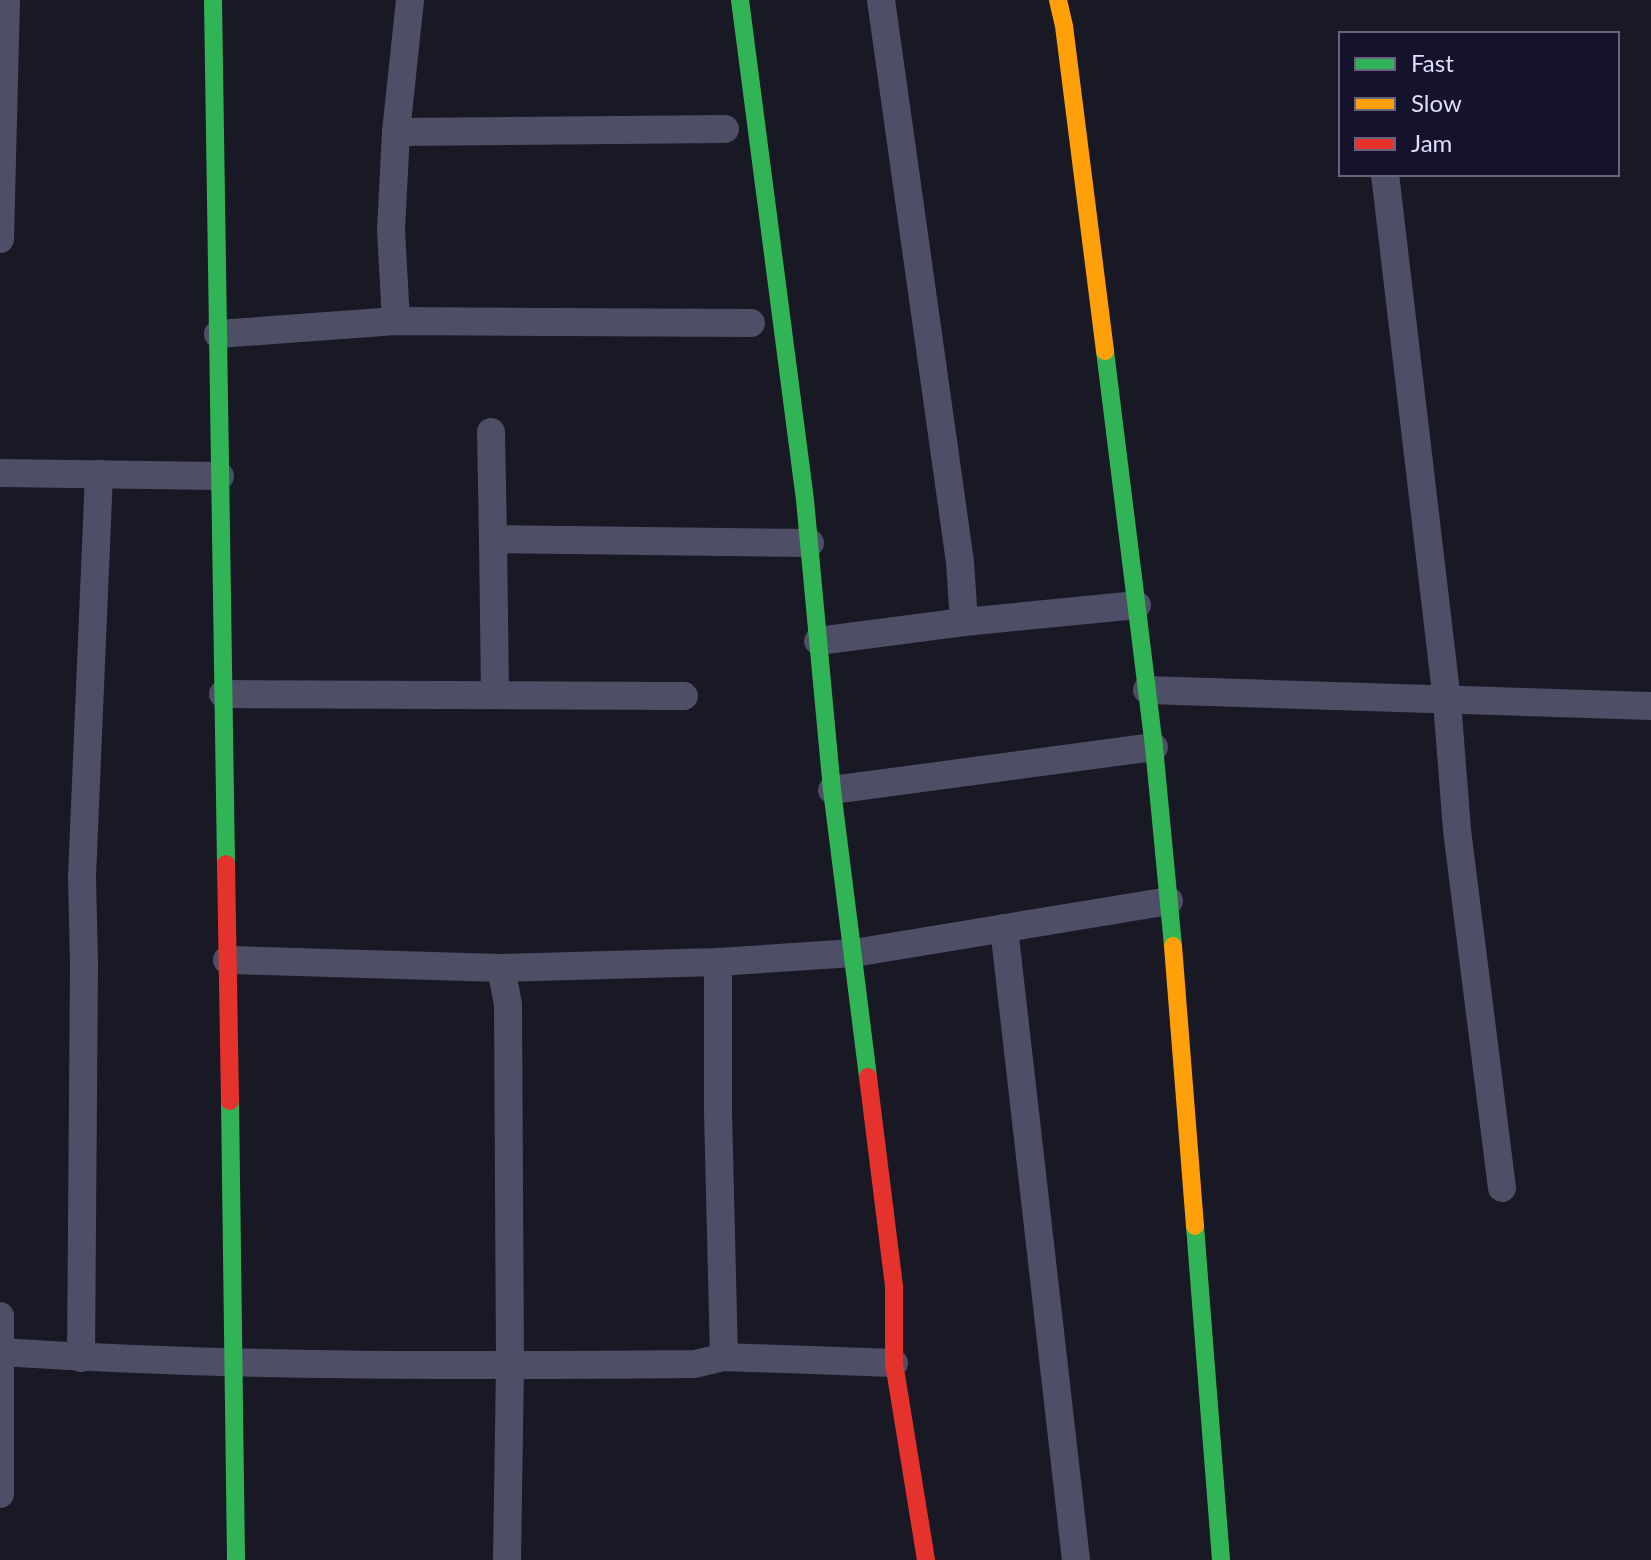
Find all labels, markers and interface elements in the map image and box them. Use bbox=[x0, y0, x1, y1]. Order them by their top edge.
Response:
legend bbox=[1339, 32, 1619, 176]
text: Fast bbox=[1411, 48, 1454, 77]
text: Slow bbox=[1411, 88, 1462, 117]
text: Jam bbox=[1411, 128, 1452, 157]

